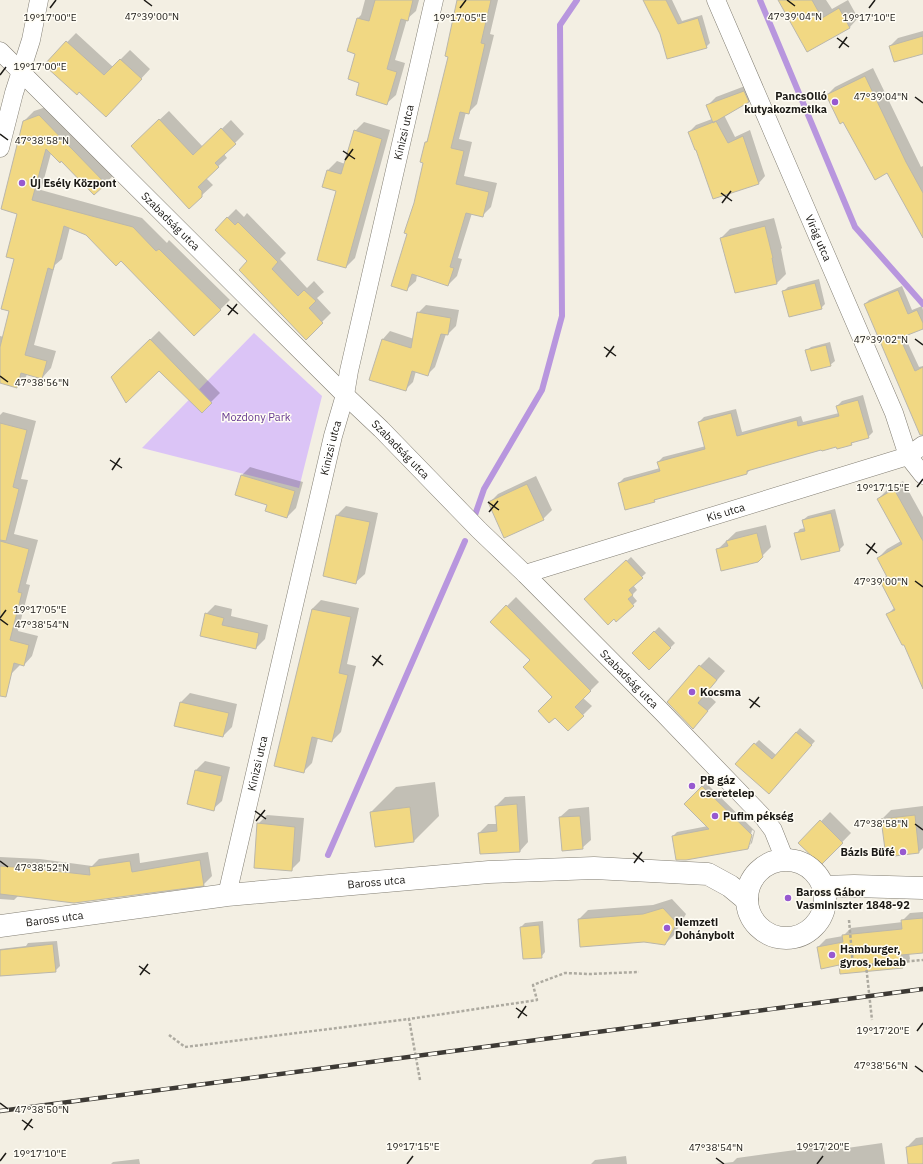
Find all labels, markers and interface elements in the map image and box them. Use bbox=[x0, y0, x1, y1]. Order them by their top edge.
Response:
text: 47°39'00"N bbox=[125, 10, 179, 23]
text: 47°39'04"N bbox=[768, 10, 822, 23]
text: 19°17'00"E bbox=[23, 11, 77, 24]
text: 19°17'05"E bbox=[433, 11, 487, 24]
text: 19°17'10"E bbox=[842, 11, 896, 24]
text: 19°17'00"E bbox=[13, 60, 67, 73]
place label: PancsOlló kutyakozmetika bbox=[744, 89, 827, 116]
text: 47°39'04"N bbox=[854, 90, 908, 103]
marker: PancsOlló kutyakozmetika bbox=[830, 97, 840, 107]
street label: Kinizsi utca bbox=[391, 103, 417, 161]
text: 47°38'58"N bbox=[15, 134, 69, 147]
place label: Új Esély Központ bbox=[30, 175, 116, 190]
marker: Új Esély Központ bbox=[17, 178, 27, 188]
street label: Szabadság utca bbox=[138, 189, 203, 253]
street label: Virág utca bbox=[802, 212, 835, 263]
text: 47°39'02"N bbox=[854, 333, 908, 346]
text: 47°38'56"N bbox=[15, 376, 69, 389]
park label: Mozdony Park bbox=[221, 410, 291, 424]
street label: Szabadság utca bbox=[369, 417, 433, 482]
street label: Kinizsi utca bbox=[317, 419, 344, 477]
text: 19°17'15"E bbox=[856, 481, 910, 494]
street label: Kis utca bbox=[705, 500, 747, 525]
text: 47°39'00"N bbox=[854, 575, 908, 588]
text: 19°17'05"E bbox=[13, 603, 67, 616]
text: 47°38'54"N bbox=[15, 618, 69, 631]
street label: Szabadság utca bbox=[597, 647, 661, 711]
place label: Kocsma bbox=[700, 685, 741, 699]
marker: Kocsma bbox=[687, 687, 697, 697]
street label: Kinizsi utca bbox=[244, 734, 271, 792]
place label: PB gáz cseretelep bbox=[700, 773, 755, 800]
marker: PB gáz cseretelep bbox=[687, 781, 697, 791]
place label: Pufim pékség bbox=[723, 809, 794, 823]
marker: Pufim pékség bbox=[710, 811, 720, 821]
text: 47°38'58"N bbox=[854, 817, 908, 830]
place label: Bázis Büfé bbox=[840, 845, 895, 859]
marker: Bázis Büfé bbox=[898, 847, 908, 857]
text: 47°38'52"N bbox=[15, 861, 69, 874]
street label: Baross utca bbox=[347, 872, 406, 891]
place label: Baross Gábor Vasminiszter 1848-92 bbox=[796, 885, 910, 912]
marker: Baross Gábor Vasminiszter 1848-92 bbox=[783, 893, 793, 903]
street label: Baross utca bbox=[25, 908, 84, 929]
place label: Nemzeti Dohánybolt bbox=[675, 915, 734, 942]
marker: Nemzeti Dohánybolt bbox=[662, 923, 672, 933]
place label: Hamburger, gyros, kebab bbox=[840, 942, 906, 969]
marker: Hamburger, gyros, kebab bbox=[827, 950, 837, 960]
text: 19°17'20"E bbox=[856, 1024, 910, 1037]
text: 47°38'56"N bbox=[854, 1059, 908, 1072]
text: 47°38'50"N bbox=[15, 1103, 69, 1116]
text: 19°17'15"E bbox=[386, 1140, 440, 1153]
text: 19°17'20"E bbox=[796, 1140, 850, 1153]
text: 47°38'54"N bbox=[689, 1141, 743, 1154]
text: 19°17'10"E bbox=[13, 1147, 67, 1160]

